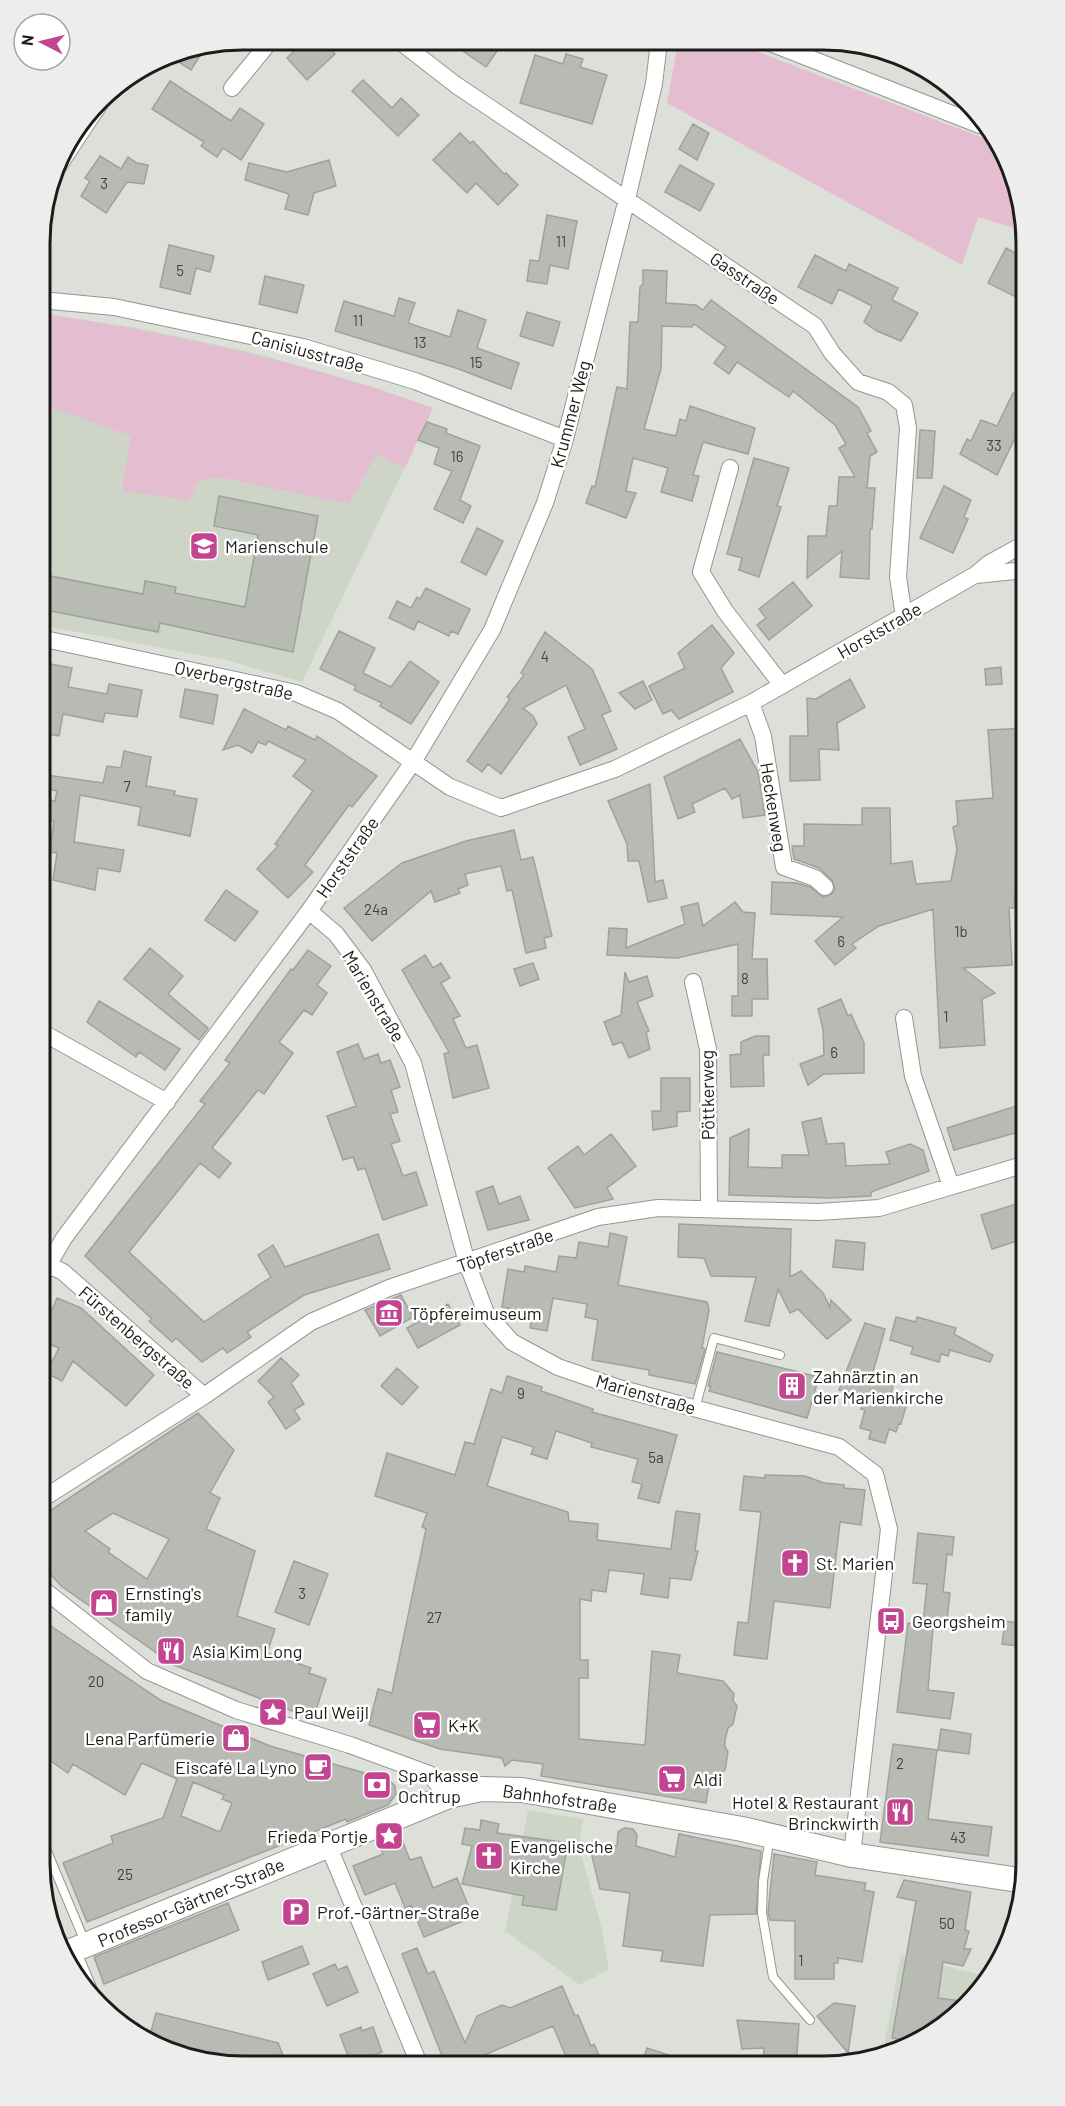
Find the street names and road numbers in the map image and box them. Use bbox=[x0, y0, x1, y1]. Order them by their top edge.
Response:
street label: Gasstraße bbox=[706, 247, 784, 309]
street label: Canisiusstraße bbox=[249, 325, 367, 377]
street label: Krummer Weg bbox=[545, 358, 595, 470]
street label: Horststraße bbox=[833, 597, 925, 663]
street label: Overbergstraße bbox=[172, 656, 296, 704]
street label: Heckenweg bbox=[756, 761, 792, 853]
street label: Horststraße bbox=[311, 812, 383, 902]
street label: Marienstraße bbox=[338, 946, 410, 1046]
street label: Pöttkerweg bbox=[695, 1050, 719, 1140]
street label: Töpferstraße bbox=[454, 1223, 556, 1277]
street label: Fürstenbergstraße bbox=[75, 1281, 199, 1393]
street label: Marienstraße bbox=[593, 1369, 699, 1419]
street label: Bahnhofstraße bbox=[501, 1779, 619, 1817]
street label: Professor-Gärtner-Straße bbox=[94, 1853, 288, 1951]

